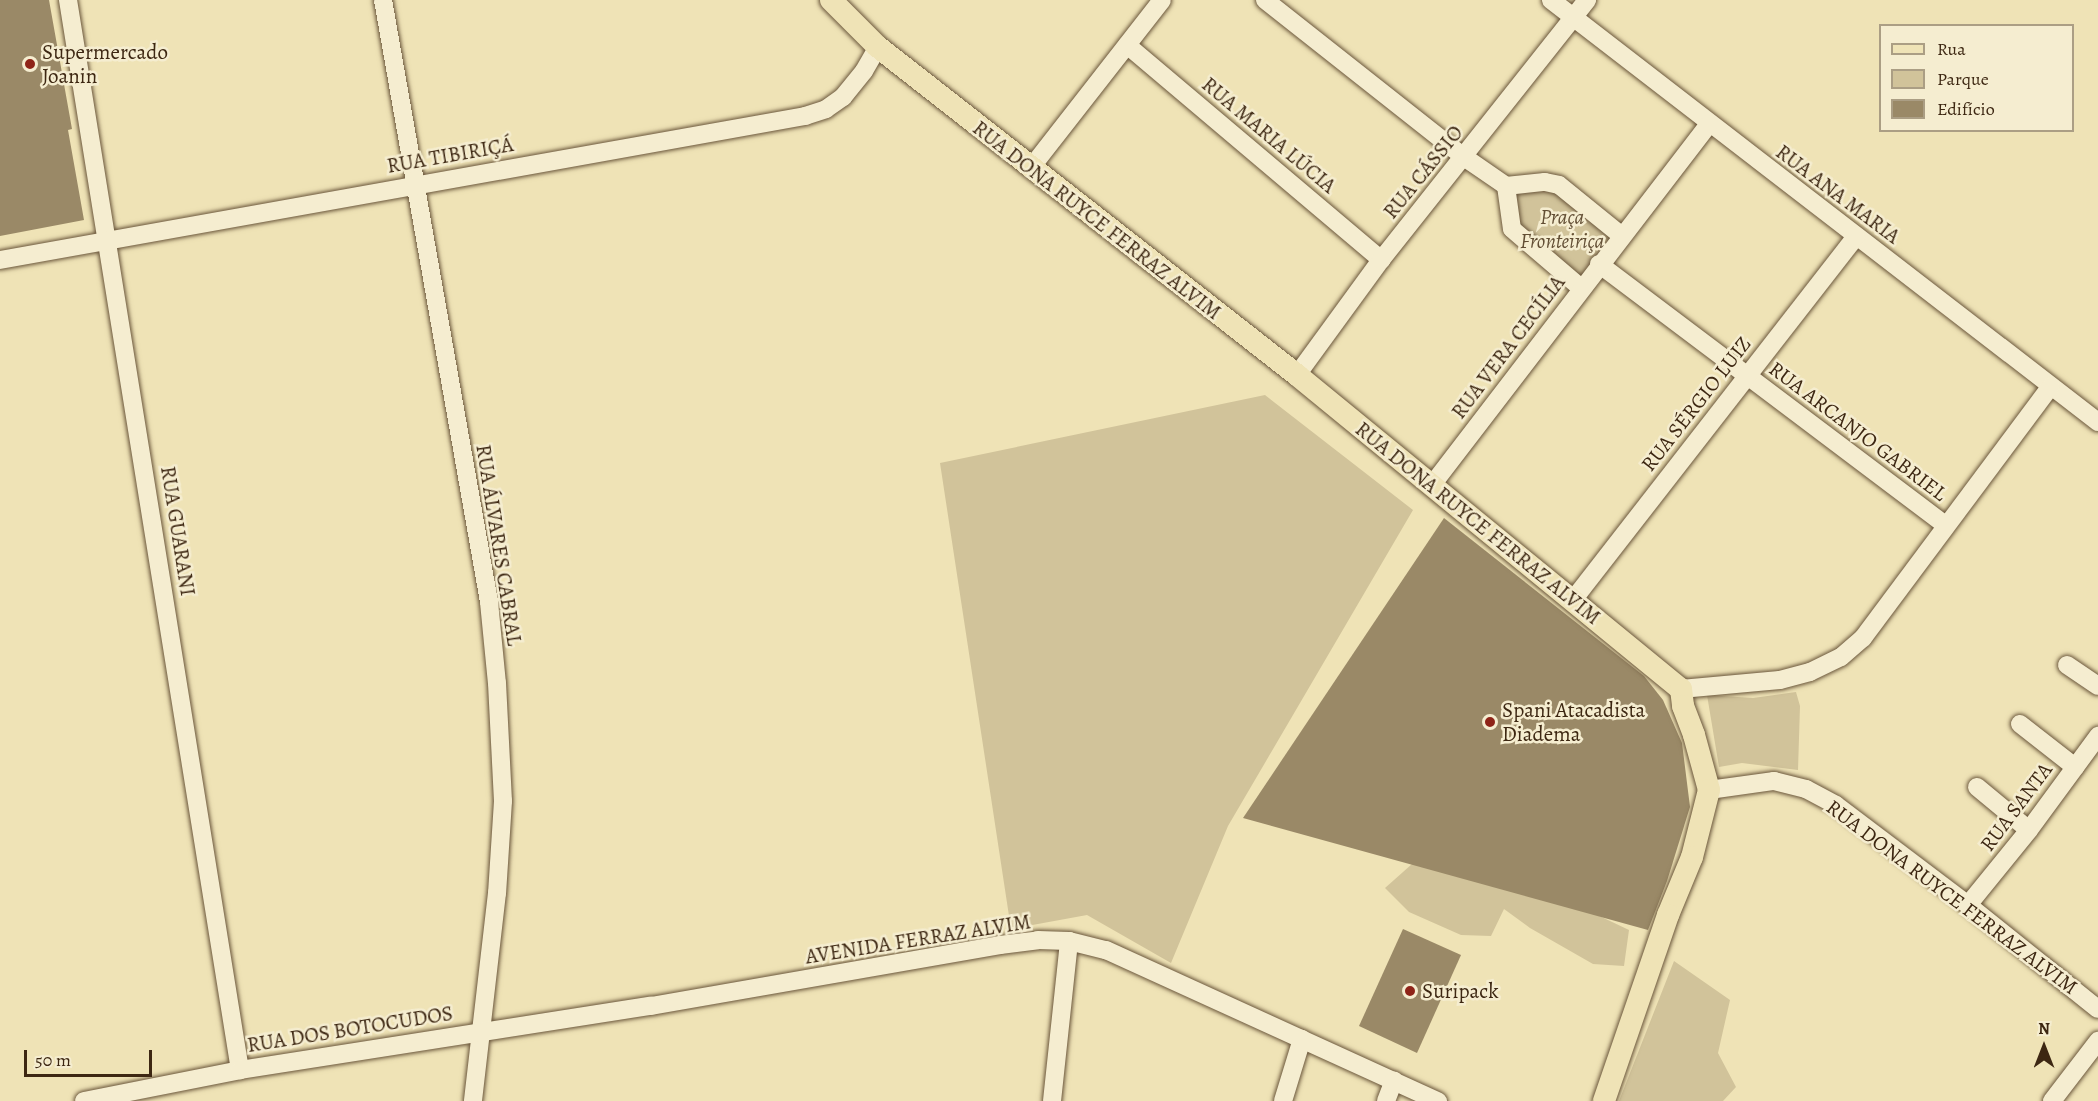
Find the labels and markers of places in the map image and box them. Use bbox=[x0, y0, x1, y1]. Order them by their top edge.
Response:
place label: Supermercado Joanin bbox=[42, 39, 168, 89]
marker: Supermercado Joanin bbox=[23, 57, 37, 71]
place label: Spani Atacadista Diadema bbox=[1502, 697, 1645, 747]
marker: Spani Atacadista Diadema bbox=[1483, 715, 1497, 729]
place label: Suripack bbox=[1422, 978, 1499, 1004]
marker: Suripack bbox=[1403, 984, 1417, 998]

